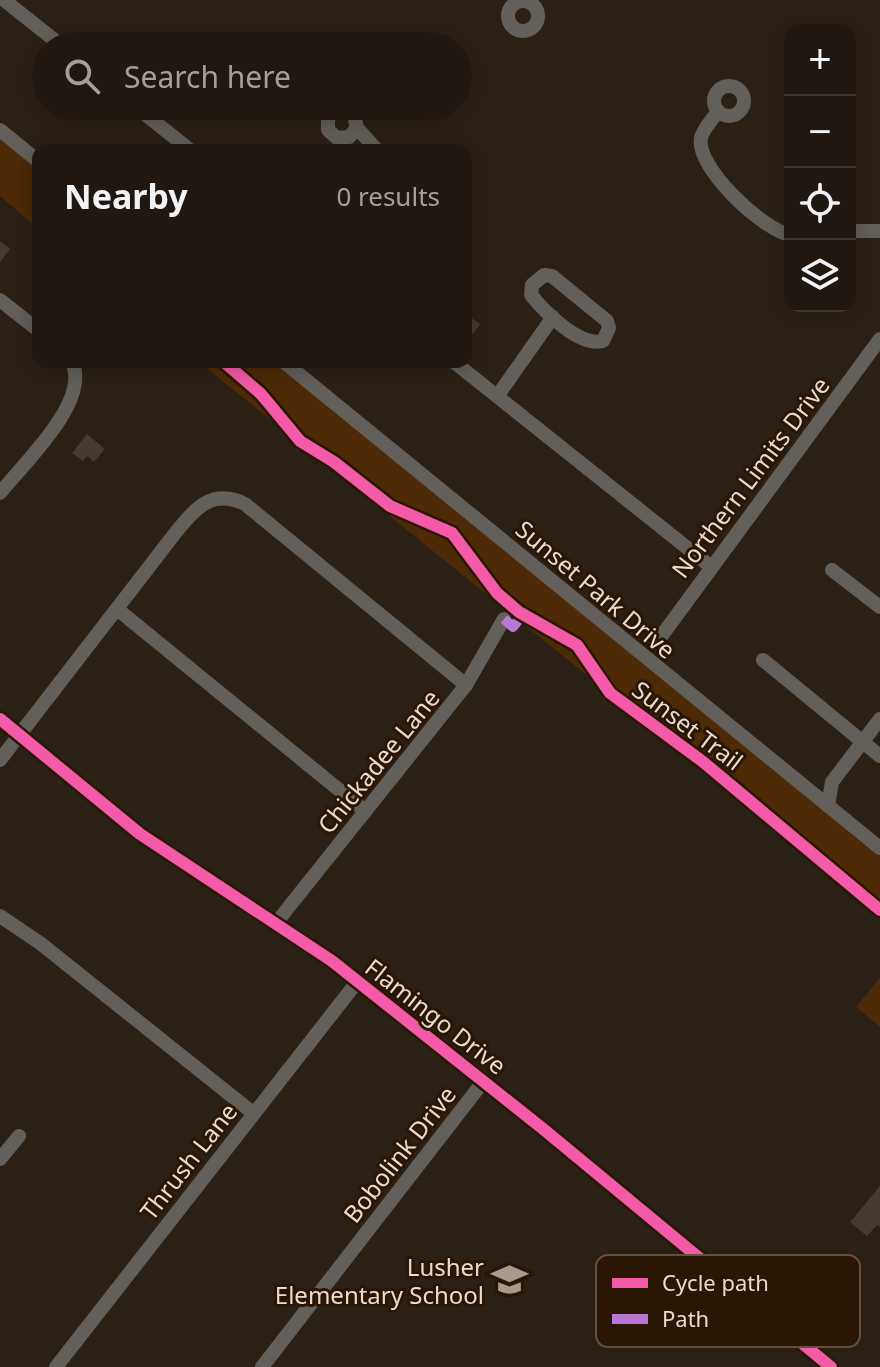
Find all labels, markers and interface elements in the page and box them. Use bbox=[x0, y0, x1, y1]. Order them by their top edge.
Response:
map controls bbox=[784, 24, 856, 312]
button: + bbox=[784, 24, 856, 96]
search box bbox=[32, 32, 472, 120]
icon: search bbox=[60, 54, 104, 98]
text: Search here bbox=[124, 56, 291, 97]
button: − bbox=[784, 96, 856, 168]
button: locate bbox=[784, 168, 856, 240]
text: Nearby bbox=[64, 173, 188, 219]
text: 0 results bbox=[336, 178, 440, 214]
button: layers bbox=[784, 240, 856, 312]
street label: Northern Limits Drive bbox=[663, 370, 837, 584]
street label: Sunset Park Drive bbox=[509, 512, 683, 666]
street label: Sunset Trail bbox=[626, 673, 750, 777]
street label: Chickadee Lane bbox=[310, 682, 446, 840]
street label: Flamingo Drive bbox=[359, 951, 513, 1081]
street label: Bobolink Drive bbox=[335, 1079, 463, 1229]
street label: Thrush Lane bbox=[132, 1096, 244, 1226]
place label: Lusher Elementary School bbox=[275, 1250, 484, 1311]
legend bbox=[596, 1255, 860, 1347]
school or university icon: Lusher Elementary School bbox=[491, 1261, 529, 1299]
text: Cycle path bbox=[662, 1267, 769, 1297]
text: Path bbox=[662, 1303, 709, 1333]

